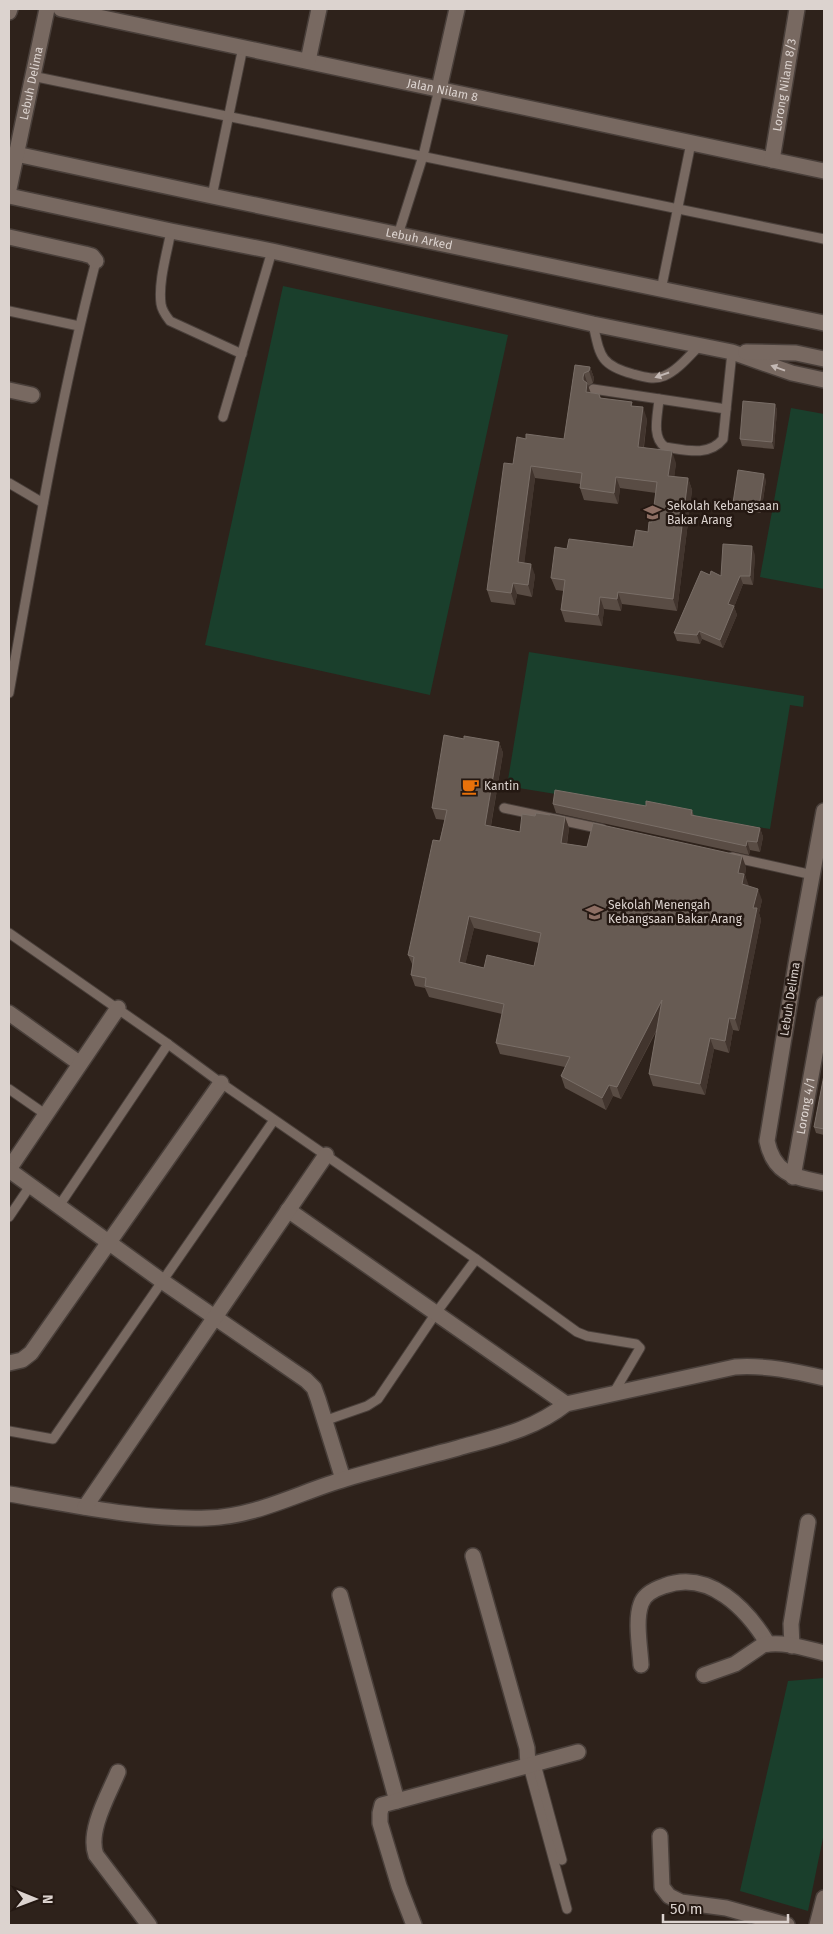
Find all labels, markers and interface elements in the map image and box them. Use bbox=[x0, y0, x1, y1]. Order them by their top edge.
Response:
street label: Lorong Nilam 8/3 bbox=[770, 37, 799, 133]
street label: Lebuh Delima bbox=[17, 45, 46, 121]
street label: Jalan Nilam 8 bbox=[406, 76, 480, 104]
street label: Lebuh Arked bbox=[384, 225, 454, 253]
one-way arrow bbox=[770, 364, 785, 371]
one-way arrow bbox=[654, 371, 669, 379]
place label: Sekolah Kebangsaan Bakar Arang bbox=[667, 499, 779, 527]
school or university icon: Sekolah Kebangsaan Bakar Arang bbox=[643, 503, 663, 523]
cafe icon: Kantin bbox=[460, 776, 480, 796]
place label: Kantin bbox=[484, 779, 519, 793]
place label: Sekolah Menengah Kebangsaan Bakar Arang bbox=[608, 898, 743, 926]
school or university icon: Sekolah Menengah Kebangsaan Bakar Arang bbox=[584, 902, 604, 922]
street label: Lebuh Delima bbox=[777, 961, 803, 1037]
street label: Lorong 4/1 bbox=[794, 1077, 818, 1136]
north arrow bbox=[10, 1874, 60, 1924]
scale bar bbox=[663, 1892, 788, 1924]
text: N bbox=[39, 1894, 56, 1904]
text: 50 m bbox=[670, 1900, 703, 1918]

